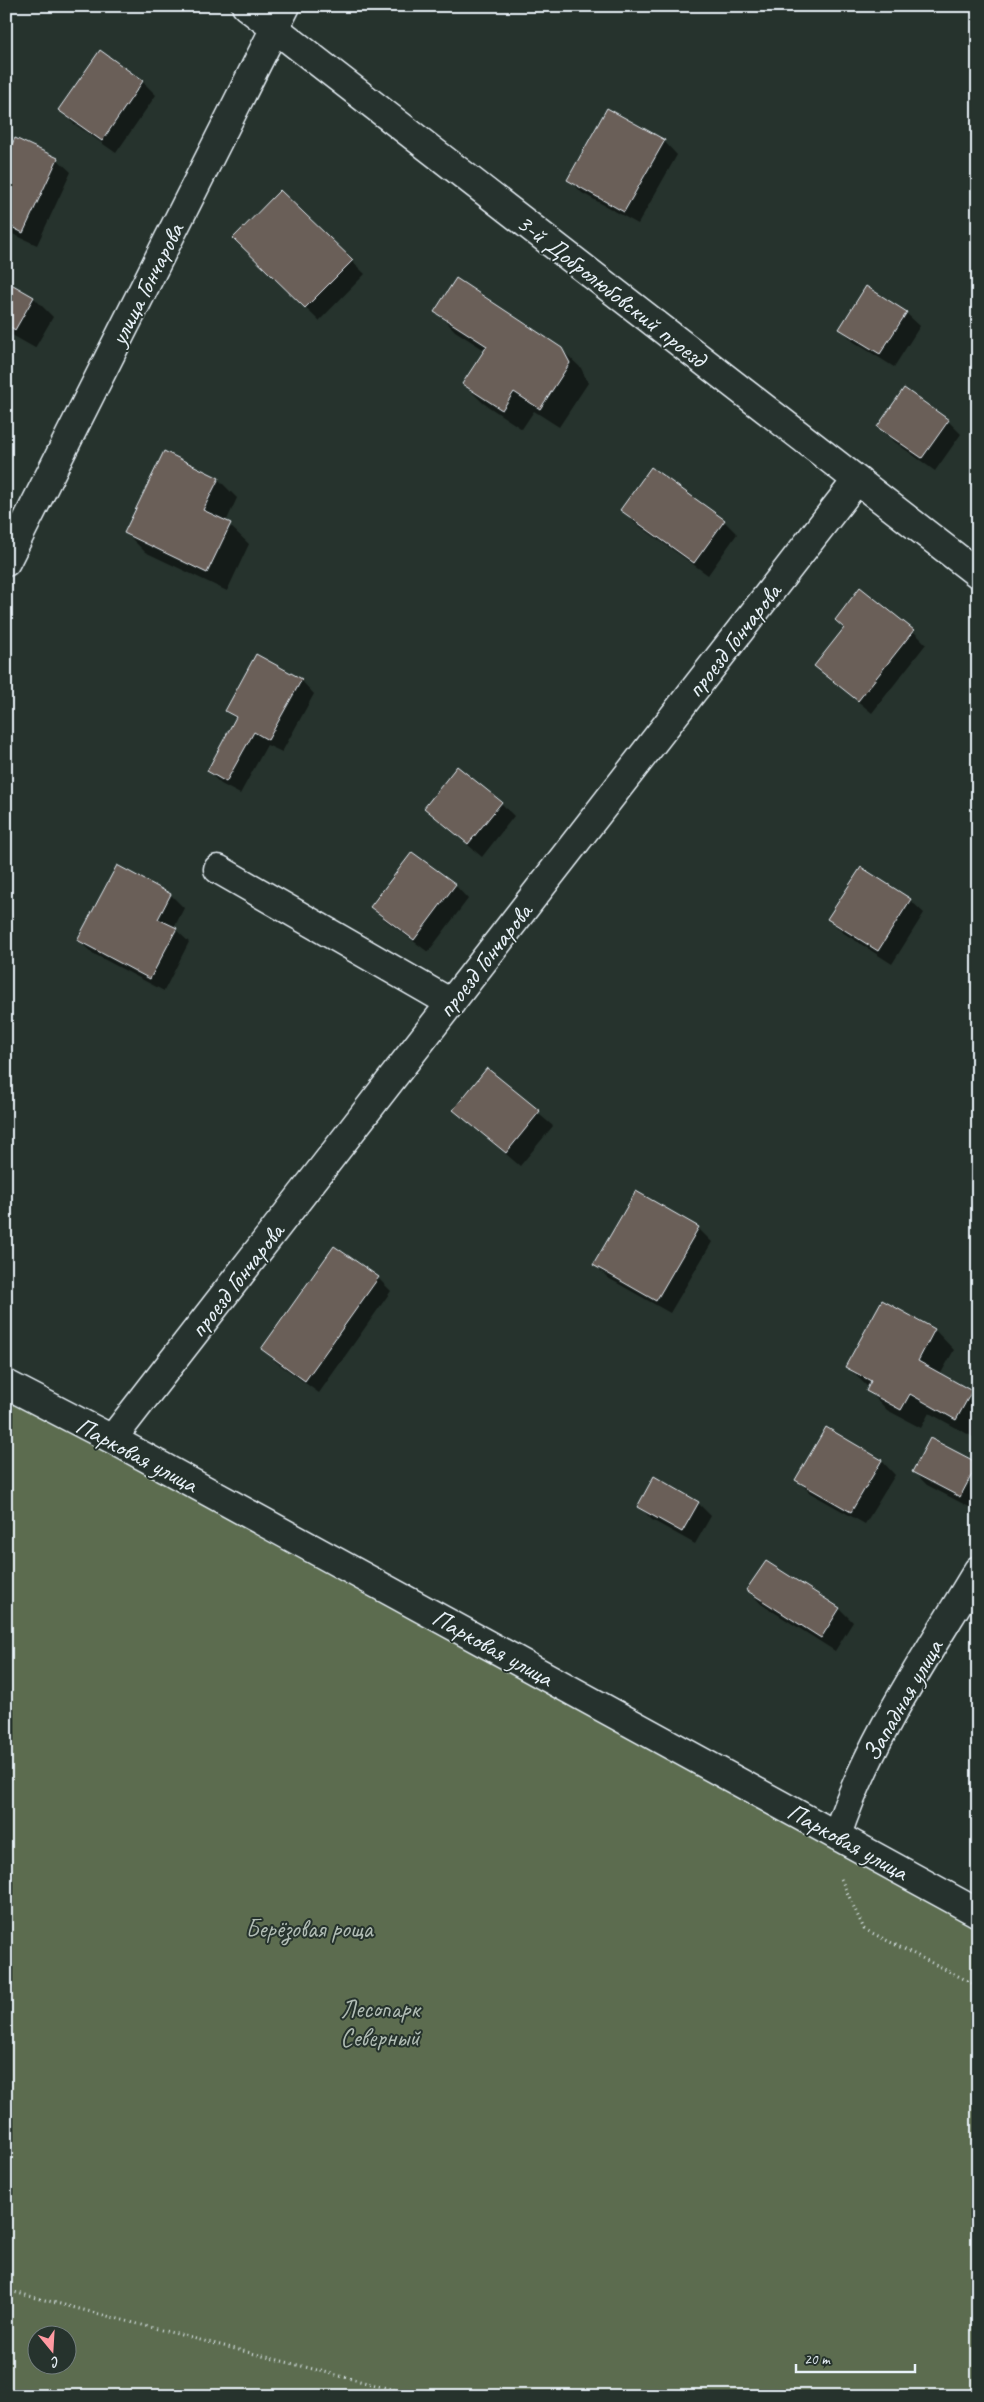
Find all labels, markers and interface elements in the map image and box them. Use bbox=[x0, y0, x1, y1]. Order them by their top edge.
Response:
street label: 3-й Добролюбовский проезд bbox=[510, 207, 714, 376]
street label: улица Гончарова bbox=[102, 216, 192, 353]
street label: проезд Гончарова bbox=[679, 575, 790, 704]
street label: проезд Гончарова bbox=[430, 895, 541, 1024]
street label: проезд Гончарова bbox=[182, 1215, 293, 1344]
street label: Парковая улица bbox=[70, 1409, 205, 1501]
street label: Парковая улица bbox=[427, 1602, 560, 1695]
street label: Западная улица bbox=[855, 1632, 951, 1767]
street label: Парковая улица bbox=[782, 1796, 915, 1889]
park label: Берёзовая роща bbox=[246, 1913, 374, 1946]
park label: Лесопарк Северный bbox=[340, 1993, 422, 2054]
north arrow bbox=[28, 2324, 78, 2374]
scale bar bbox=[796, 2342, 915, 2374]
text: 20 m bbox=[804, 2350, 831, 2369]
text: С bbox=[48, 2353, 62, 2372]

